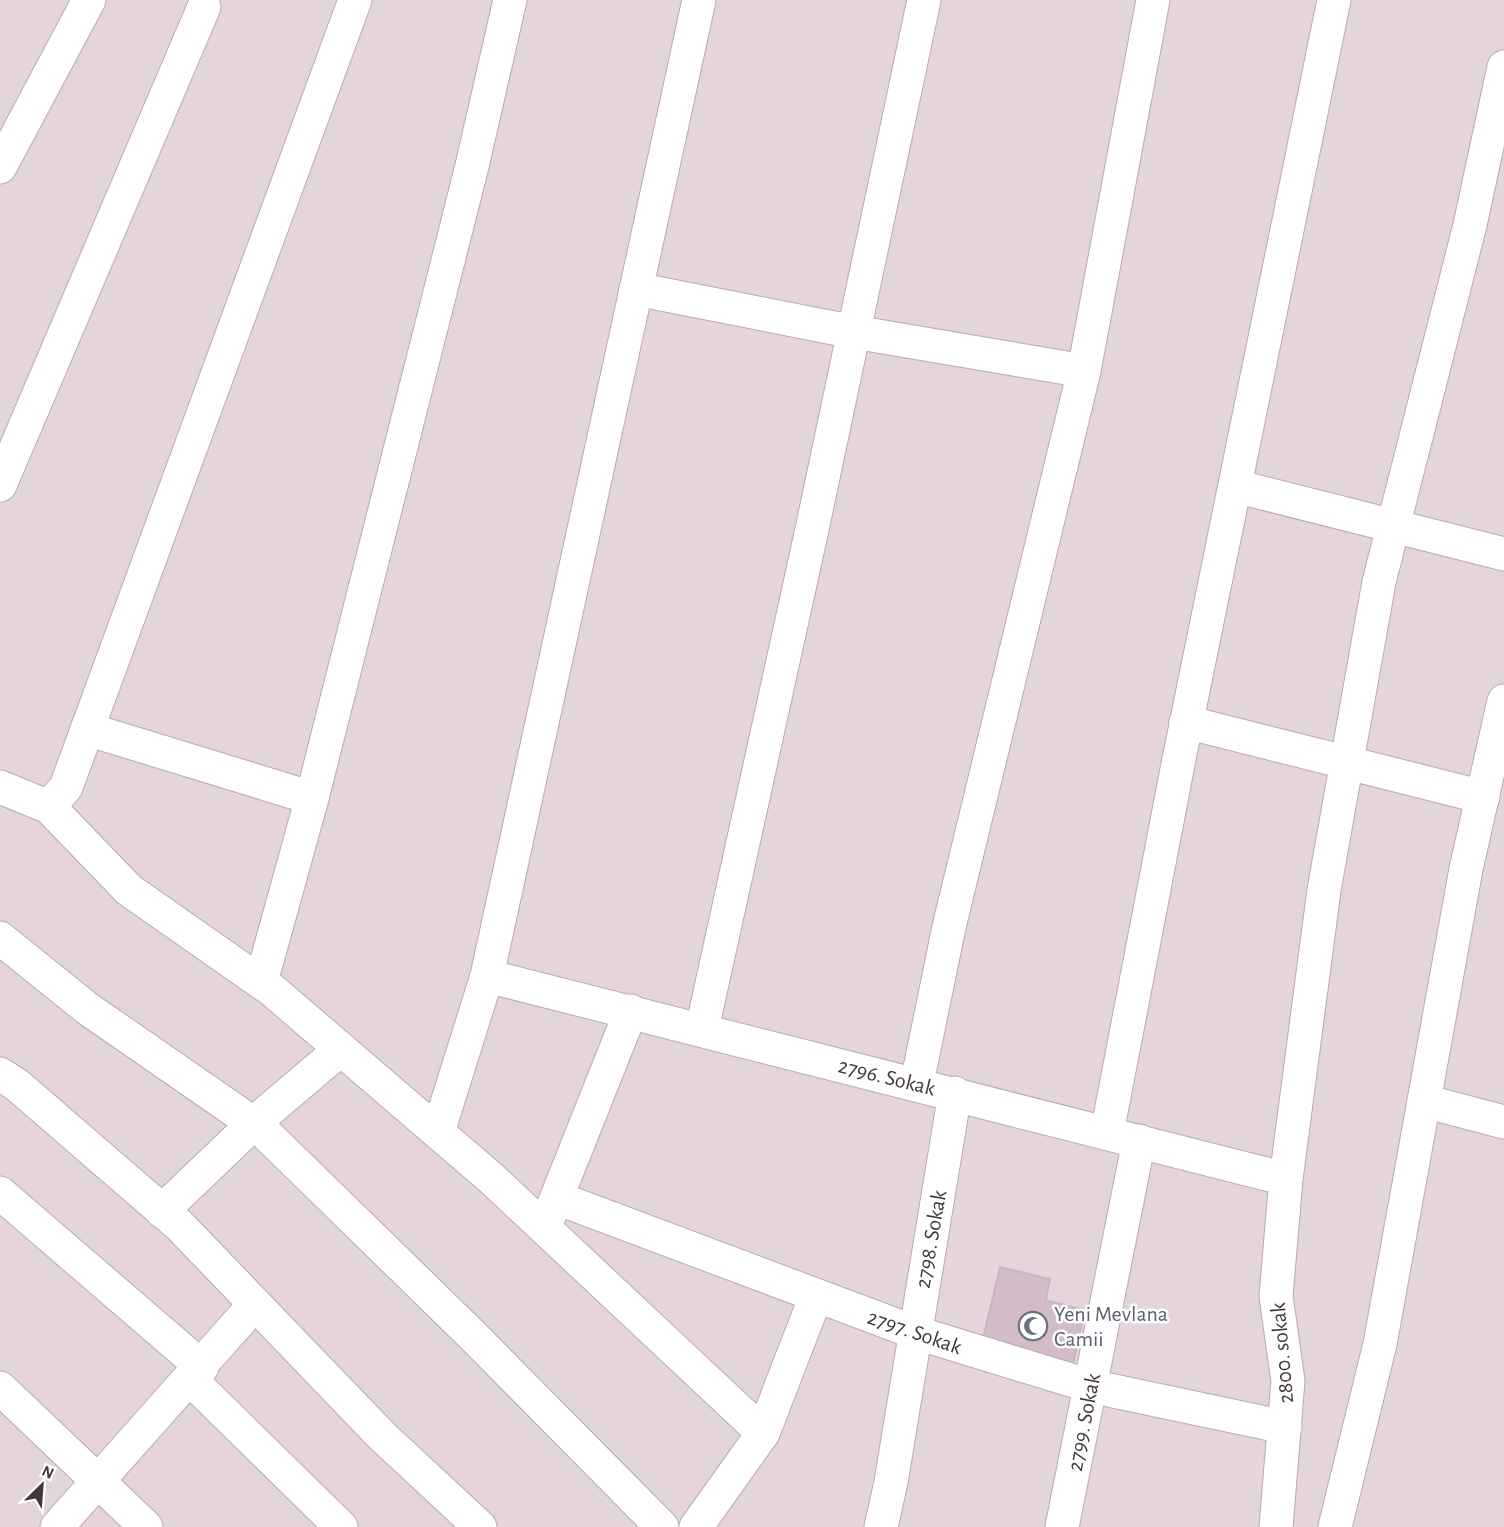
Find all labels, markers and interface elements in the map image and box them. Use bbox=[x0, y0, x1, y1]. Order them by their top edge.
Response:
street label: 2796. Sokak bbox=[836, 1054, 937, 1100]
street label: 2798. Sokak bbox=[912, 1188, 950, 1290]
street label: 2800. sokak bbox=[1267, 1302, 1297, 1404]
place label: Yeni Mevlana Camii bbox=[1054, 1303, 1168, 1350]
street label: 2797. Sokak bbox=[865, 1306, 965, 1358]
mosque icon: Yeni Mevlana Camii bbox=[1017, 1310, 1049, 1342]
street label: 2799. Sokak bbox=[1064, 1371, 1104, 1473]
north arrow bbox=[12, 1455, 72, 1515]
text: N bbox=[39, 1463, 56, 1482]

